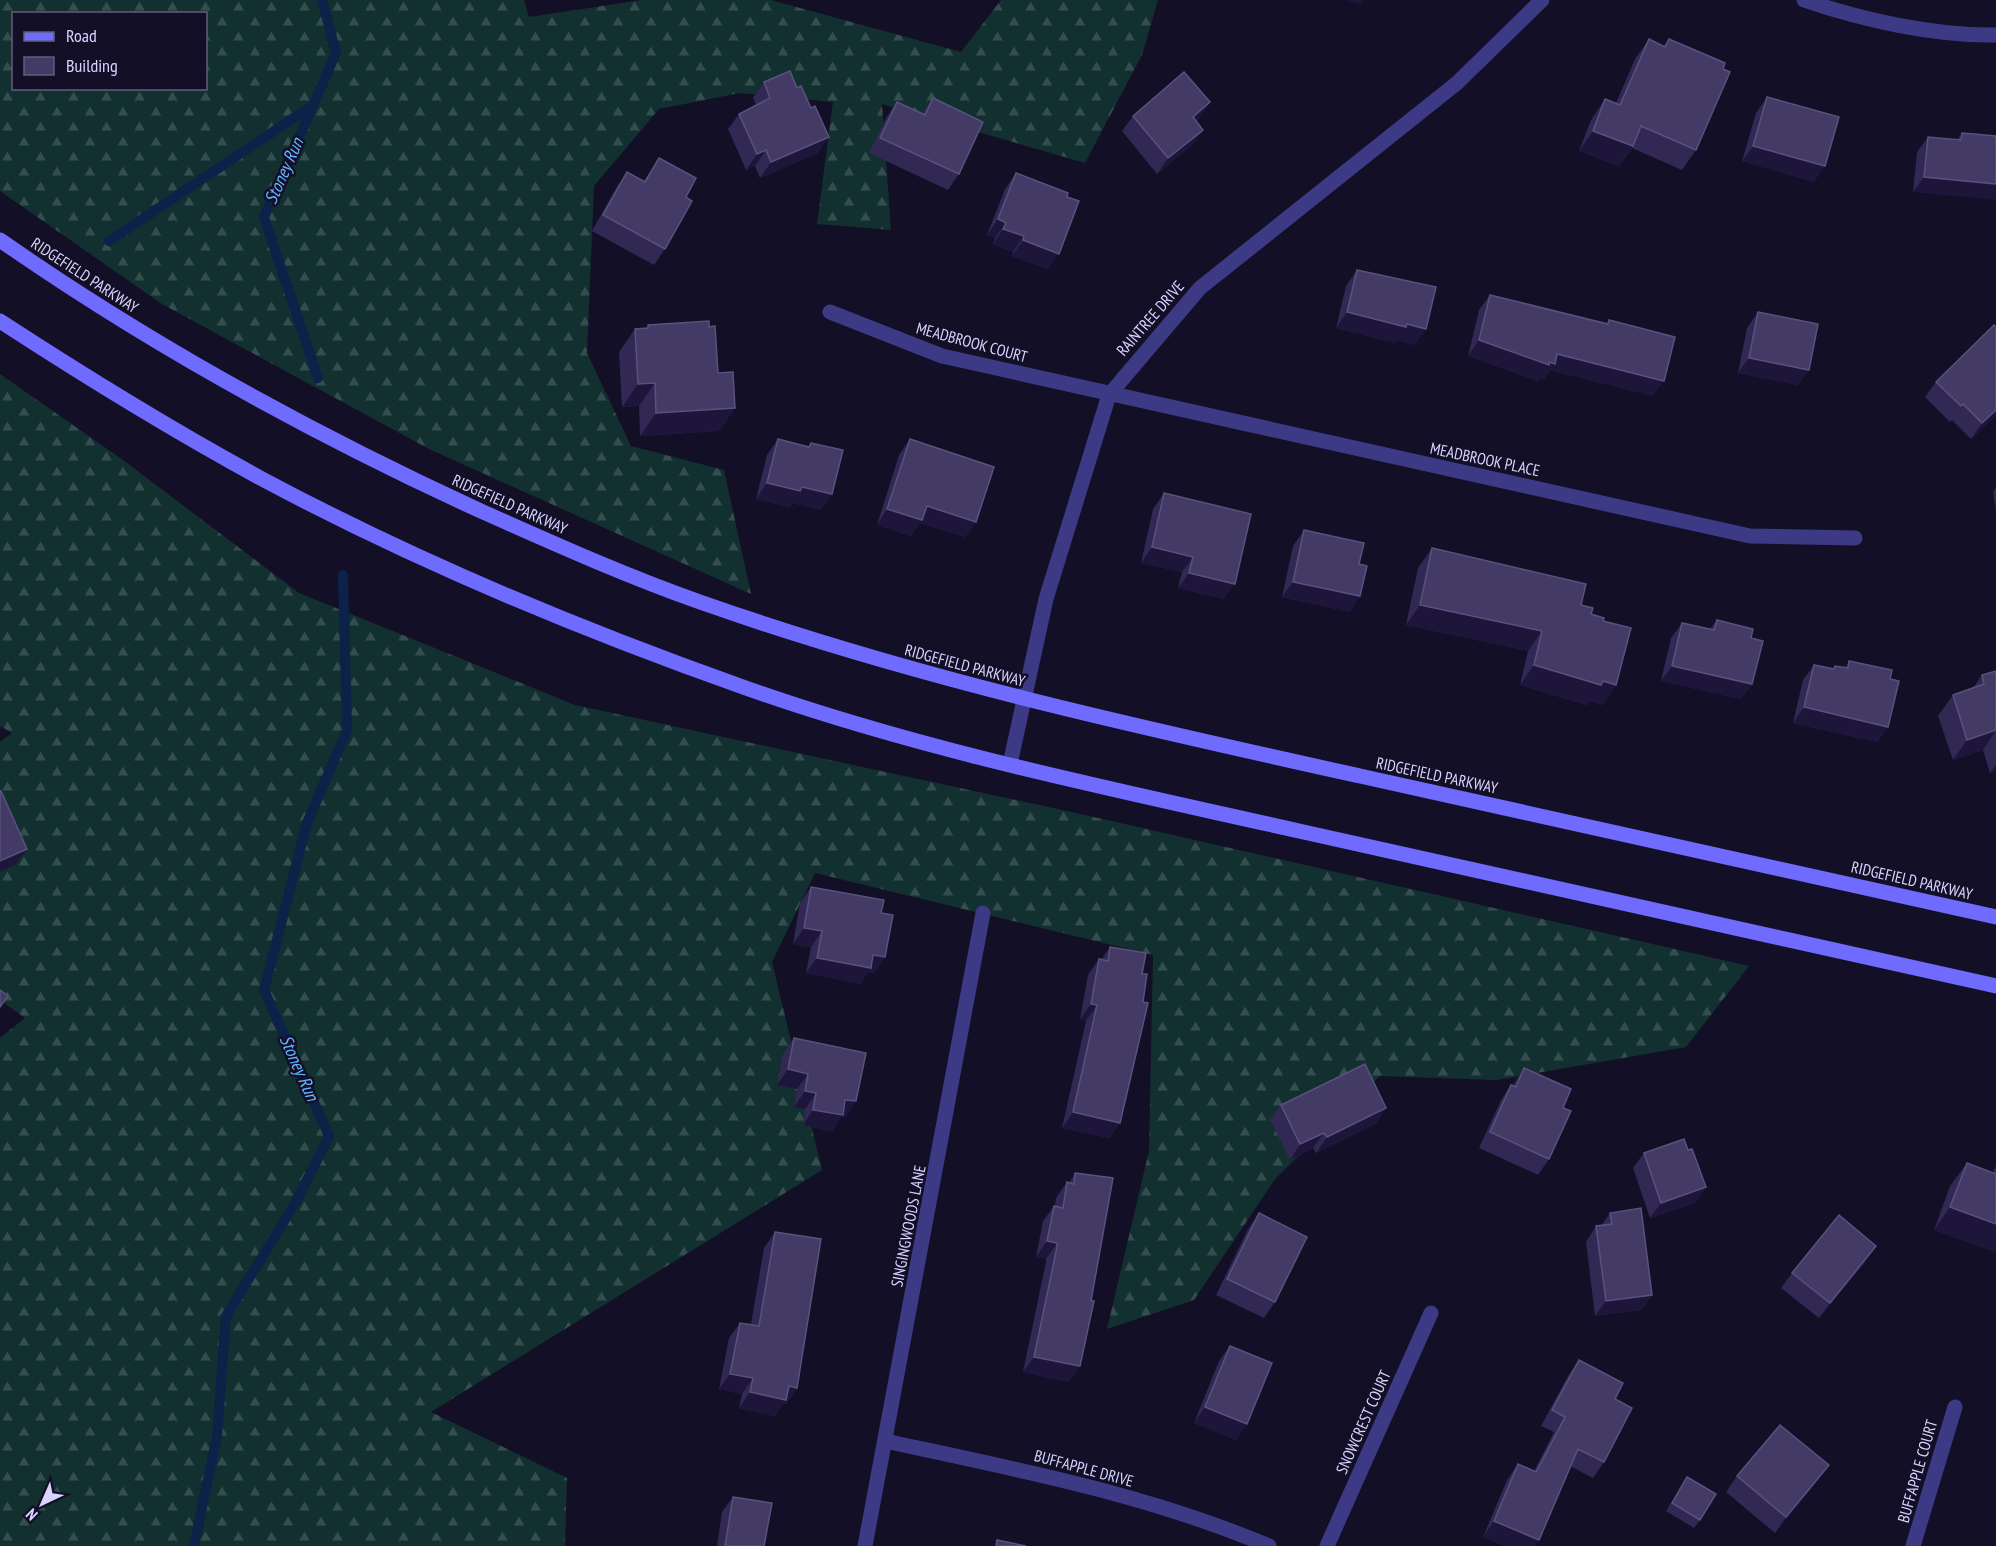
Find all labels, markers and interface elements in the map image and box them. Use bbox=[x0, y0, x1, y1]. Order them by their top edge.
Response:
legend bbox=[12, 12, 207, 90]
text: Road bbox=[66, 24, 97, 47]
text: Building bbox=[66, 54, 118, 77]
water label: Stoney Run bbox=[259, 133, 309, 207]
street label: RIDGEFIELD PARKWAY bbox=[28, 233, 143, 317]
street label: RAINTREE DRIVE bbox=[1112, 276, 1188, 360]
street label: MEADBROOK COURT bbox=[914, 318, 1030, 366]
street label: MEADBROOK PLACE bbox=[1428, 438, 1542, 480]
street label: RIDGEFIELD PARKWAY bbox=[449, 470, 571, 539]
street label: RIDGEFIELD PARKWAY bbox=[903, 639, 1028, 691]
street label: RIDGEFIELD PARKWAY bbox=[1374, 752, 1500, 798]
street label: RIDGEFIELD PARKWAY bbox=[1849, 856, 1975, 904]
water label: Stoney Run bbox=[275, 1031, 325, 1105]
street label: SINGINGWOODS LANE bbox=[886, 1163, 930, 1289]
street label: SNOWCREST COURT bbox=[1331, 1367, 1395, 1477]
street label: BUFFAPPLE COURT bbox=[1893, 1417, 1941, 1525]
street label: BUFFAPPLE DRIVE bbox=[1032, 1445, 1136, 1491]
north arrow bbox=[12, 1474, 72, 1534]
text: N bbox=[22, 1505, 42, 1525]

